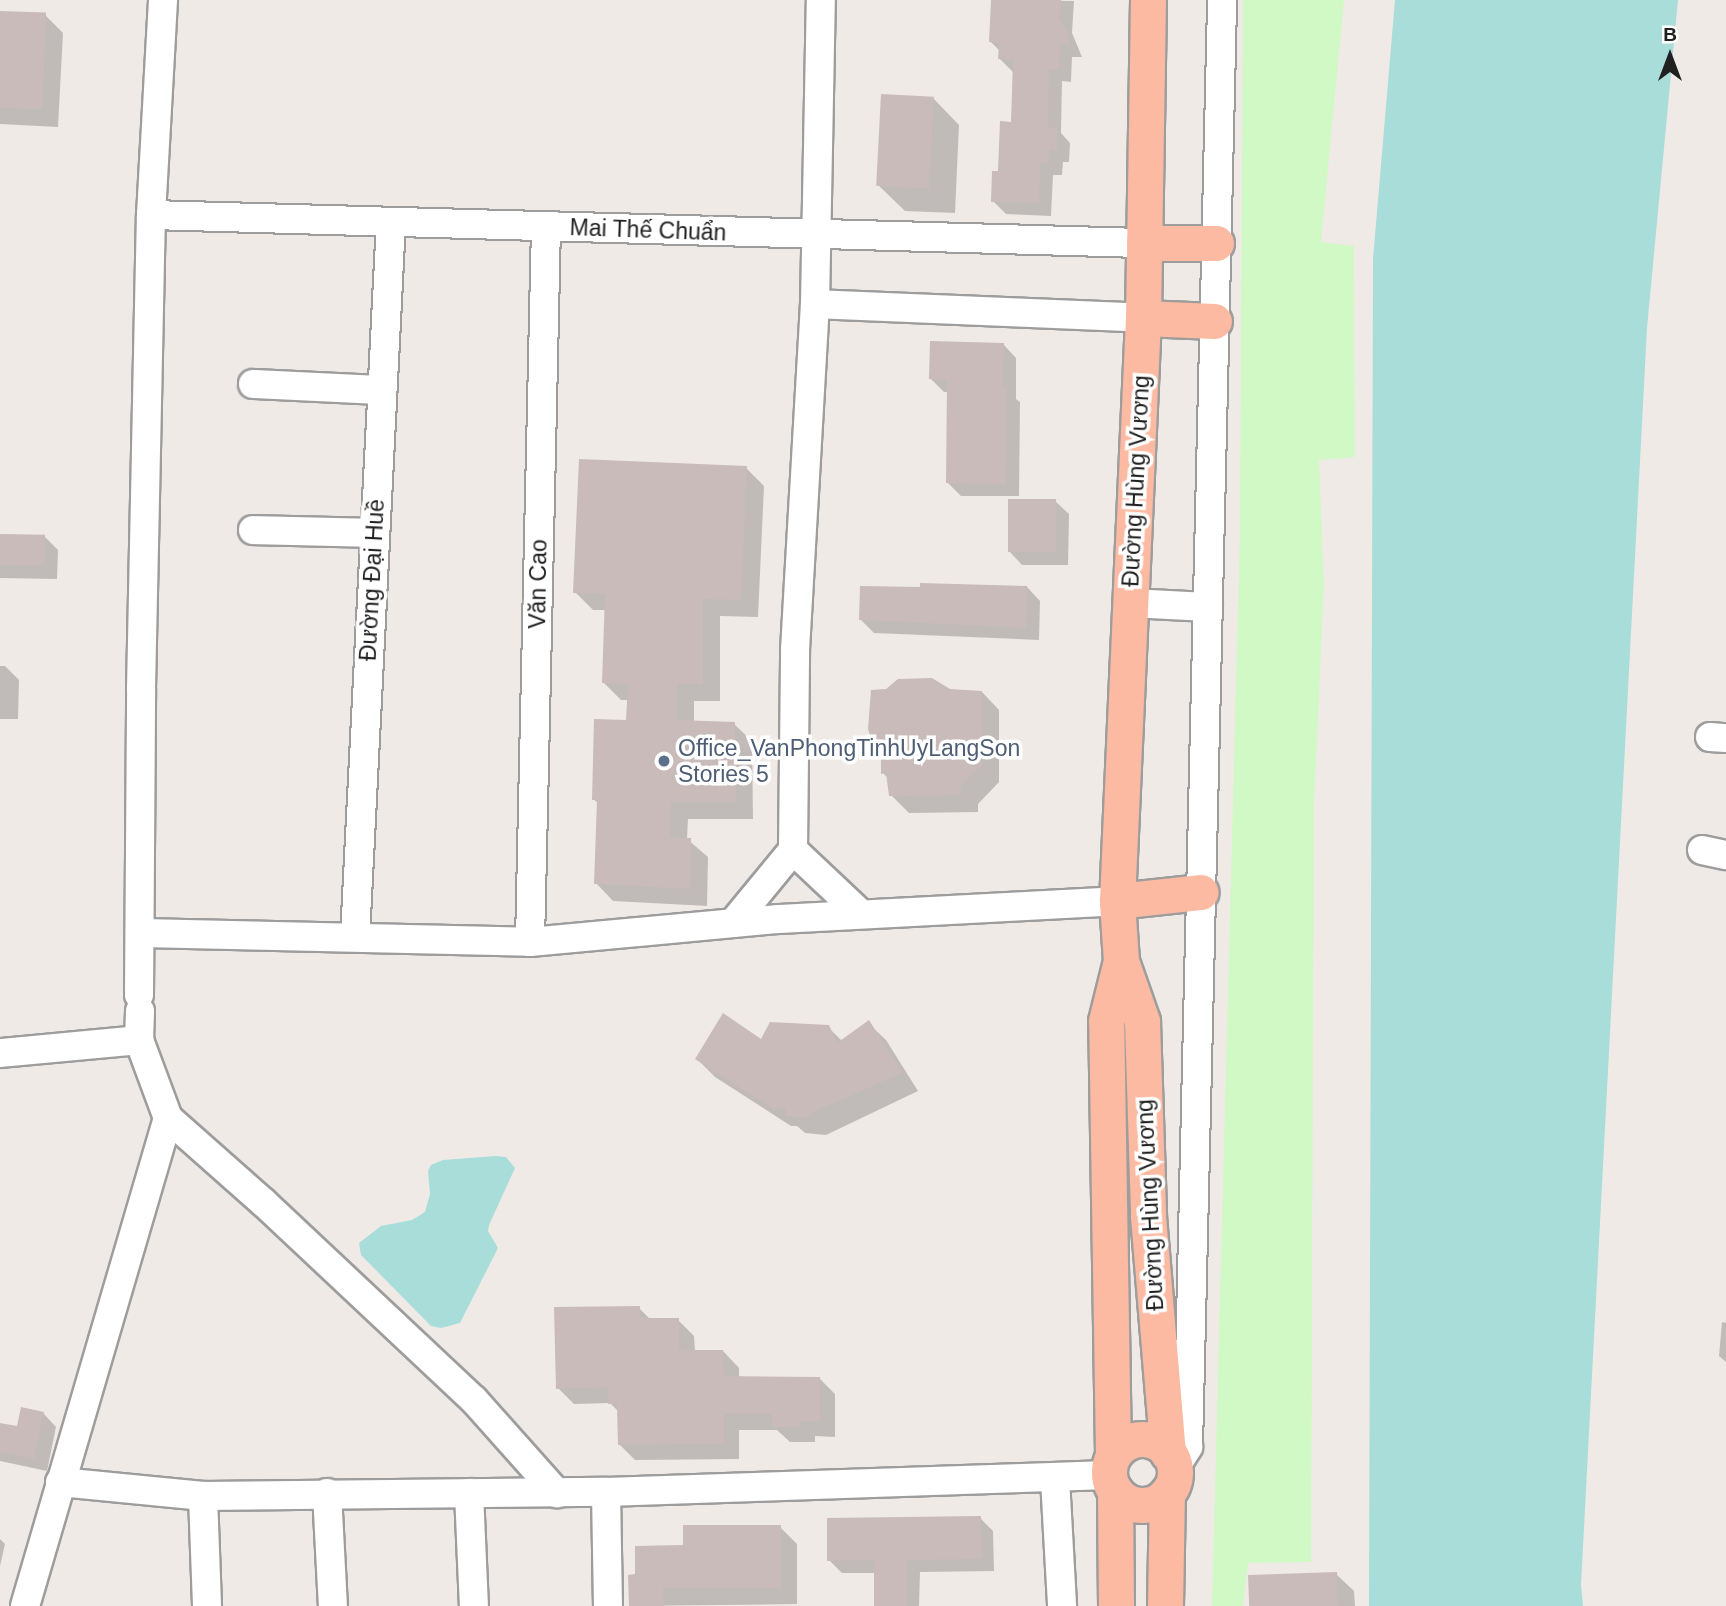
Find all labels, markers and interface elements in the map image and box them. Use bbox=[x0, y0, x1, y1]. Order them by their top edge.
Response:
north arrow bbox=[1635, 21, 1705, 91]
text: B bbox=[1663, 24, 1677, 45]
street label: Mai Thế Chuẩn bbox=[569, 213, 727, 247]
street label: Đường Hùng Vương bbox=[1117, 375, 1155, 587]
street label: Đường Đại Huề bbox=[354, 498, 390, 662]
street label: Văn Cao bbox=[523, 539, 553, 629]
place label: Office_VanPhongTinhUyLangSon Stories 5 bbox=[678, 734, 1020, 788]
marker: Office_VanPhongTinhUyLangSon Stories 5 bbox=[656, 753, 672, 769]
street label: Đường Hùng Vương bbox=[1131, 1099, 1169, 1311]

